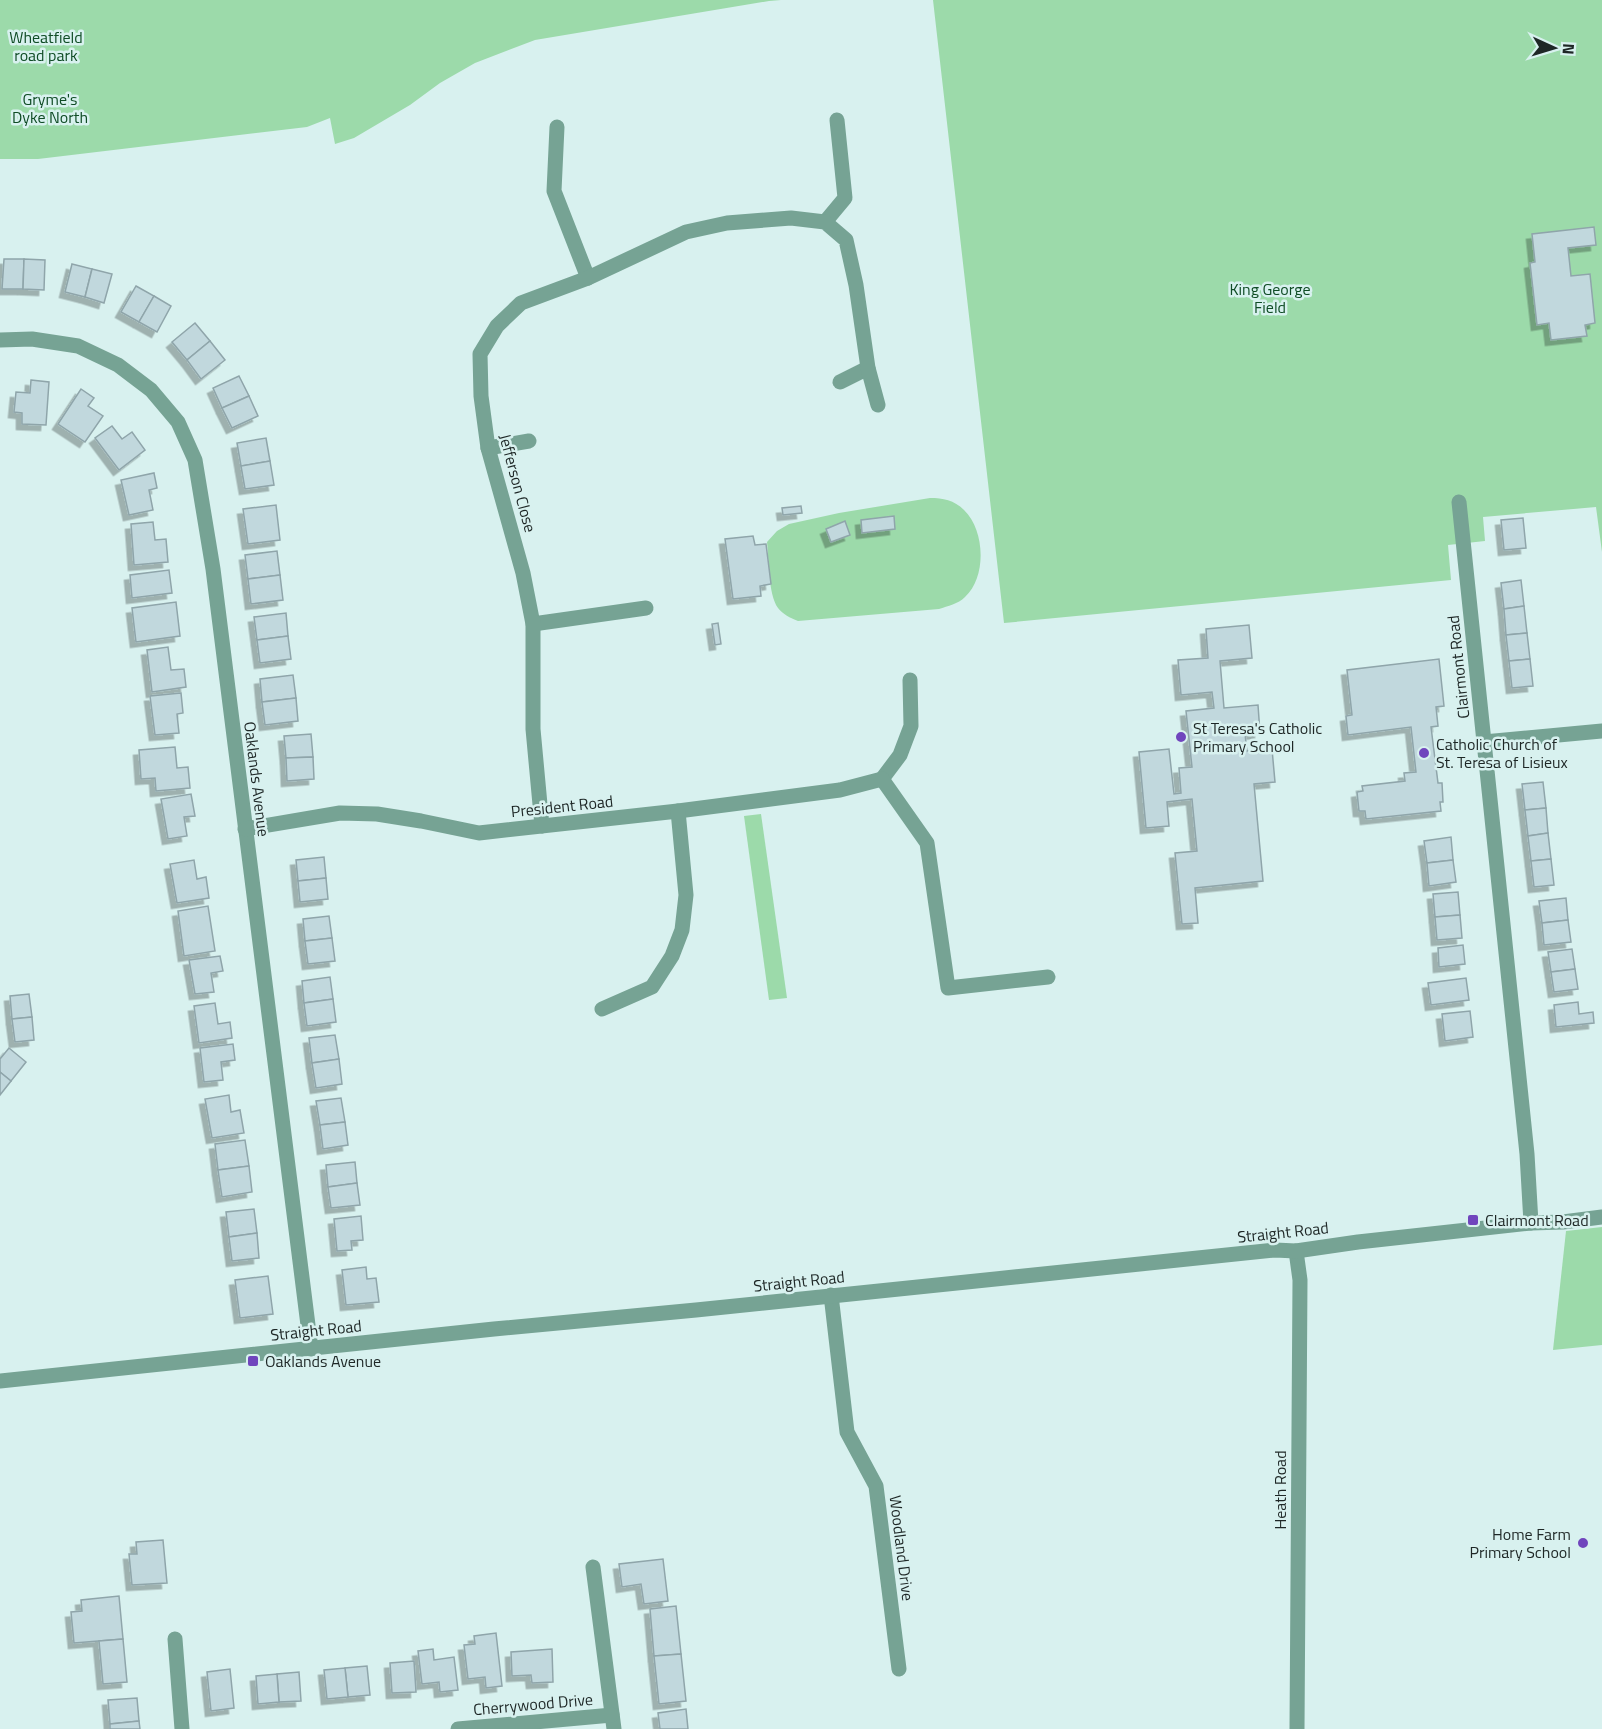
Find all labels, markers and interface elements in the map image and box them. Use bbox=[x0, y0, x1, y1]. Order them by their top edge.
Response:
north arrow bbox=[1524, 18, 1584, 78]
park label: Wheatfield road park bbox=[9, 25, 83, 67]
text: N bbox=[1557, 43, 1581, 55]
park label: Gryme's Dyke North bbox=[12, 87, 88, 129]
park label: King George Field bbox=[1229, 277, 1311, 319]
street label: Jefferson Close bbox=[493, 431, 543, 535]
street label: Clairmont Road bbox=[1441, 614, 1475, 720]
place label: St Teresa's Catholic Primary School bbox=[1193, 716, 1322, 758]
street label: Oaklands Avenue bbox=[238, 720, 276, 838]
marker: St Teresa's Catholic Primary School bbox=[1174, 730, 1188, 744]
place label: Catholic Church of St. Teresa of Lisieux bbox=[1436, 732, 1568, 774]
marker: Catholic Church of St. Teresa of Lisieux bbox=[1417, 746, 1431, 760]
street label: President Road bbox=[510, 789, 614, 823]
place label: Clairmont Road bbox=[1485, 1208, 1589, 1232]
marker: Clairmont Road bbox=[1466, 1213, 1480, 1227]
street label: Straight Road bbox=[1236, 1215, 1330, 1249]
street label: Straight Road bbox=[752, 1264, 846, 1298]
street label: Straight Road bbox=[269, 1313, 363, 1347]
place label: Oaklands Avenue bbox=[265, 1349, 381, 1373]
marker: Oaklands Avenue bbox=[246, 1354, 260, 1368]
street label: Heath Road bbox=[1268, 1450, 1292, 1530]
street label: Woodland Drive bbox=[884, 1494, 920, 1602]
place label: Home Farm Primary School bbox=[1469, 1522, 1571, 1564]
marker: Home Farm Primary School bbox=[1576, 1536, 1590, 1550]
street label: Cherrywood Drive bbox=[472, 1687, 594, 1721]

